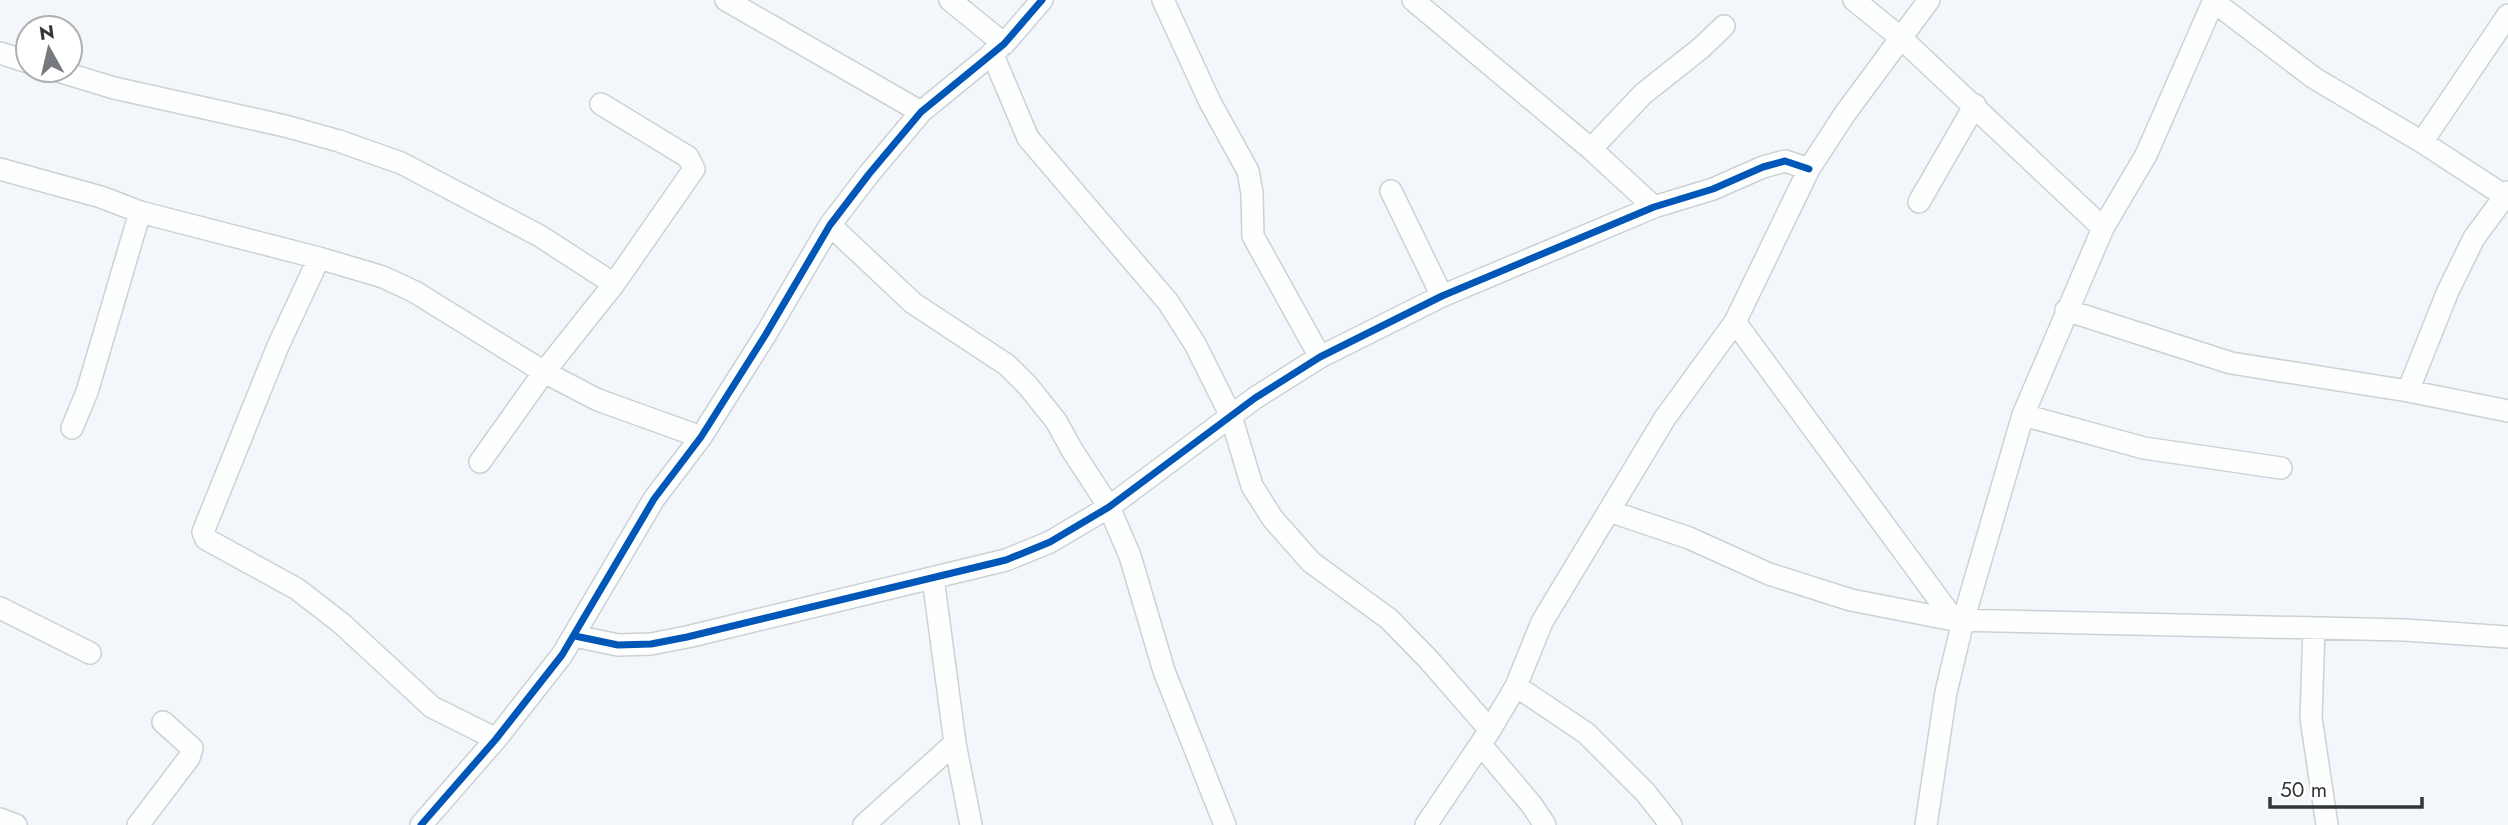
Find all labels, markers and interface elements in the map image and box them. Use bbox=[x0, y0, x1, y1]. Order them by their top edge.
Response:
north arrow bbox=[14, 14, 84, 84]
text: N bbox=[37, 18, 56, 47]
scale bar bbox=[2270, 766, 2422, 810]
text: 50 m bbox=[2280, 775, 2327, 805]

